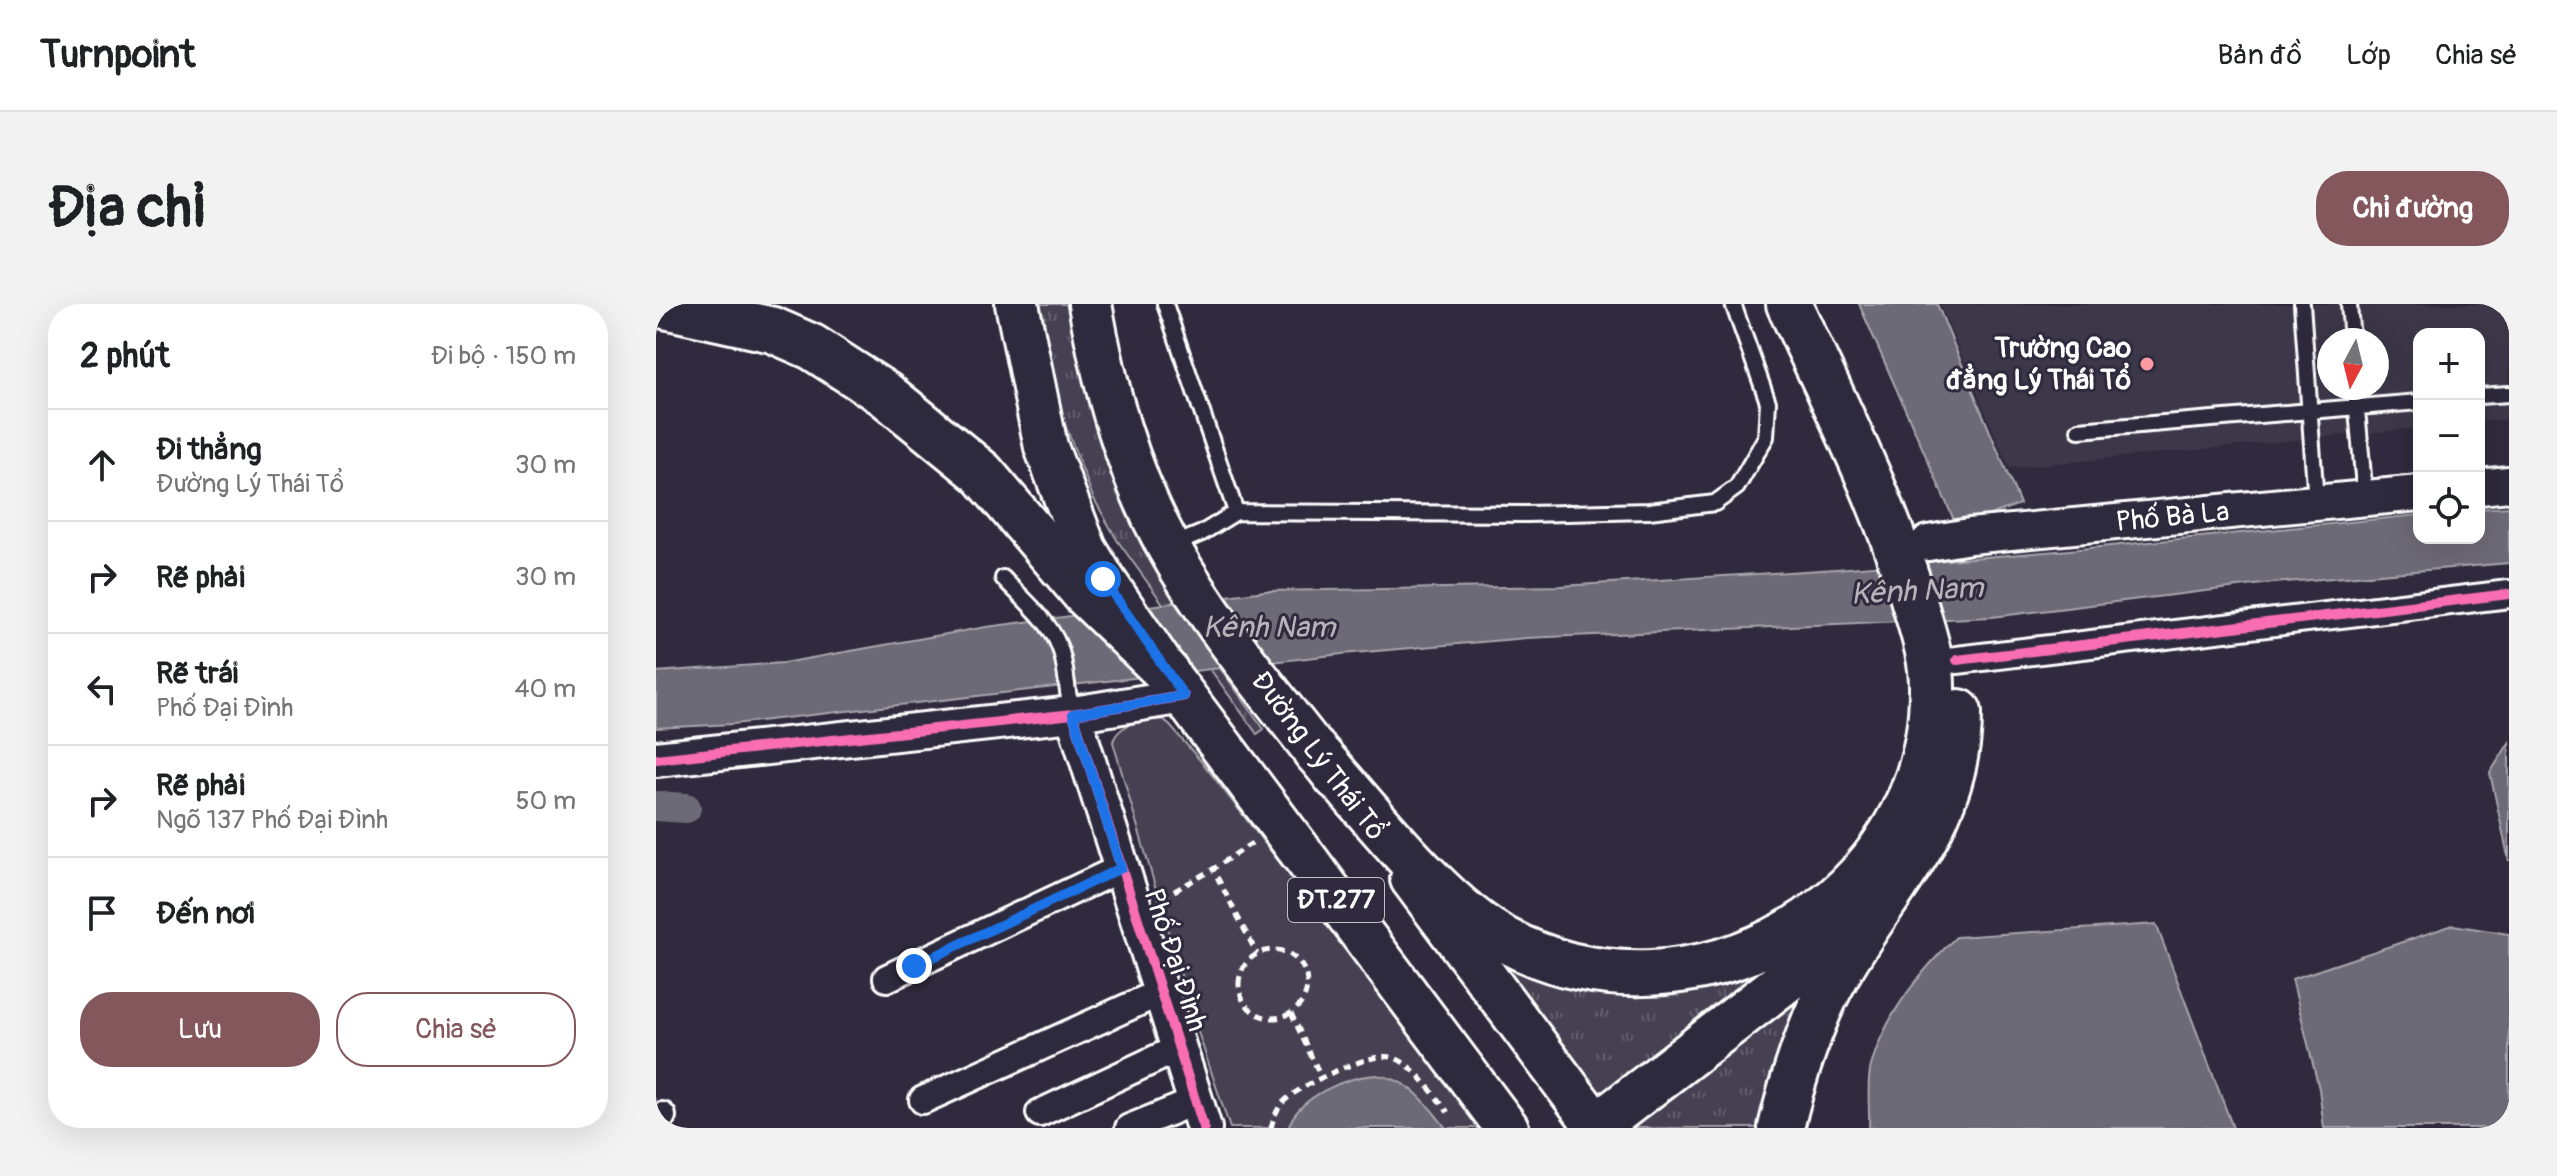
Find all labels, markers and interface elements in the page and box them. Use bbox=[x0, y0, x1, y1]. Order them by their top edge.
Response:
text: Turnpoint bbox=[40, 31, 195, 79]
text: Bản đồ bbox=[2218, 38, 2302, 73]
text: Lớp bbox=[2346, 38, 2391, 73]
text: Chia sẻ bbox=[2435, 38, 2517, 73]
button: Chỉ đường bbox=[2316, 171, 2509, 246]
text: Địa chỉ bbox=[48, 174, 206, 243]
north arrow bbox=[2317, 328, 2389, 400]
map controls bbox=[2413, 328, 2485, 544]
button: + bbox=[2413, 328, 2485, 400]
place label: Trường Cao đẳng Lý Thái Tổ bbox=[1946, 331, 2131, 398]
text: 2 phút bbox=[80, 335, 170, 378]
text: Đi bộ · 150 m bbox=[431, 340, 576, 372]
marker: Trường Cao đẳng Lý Thái Tổ bbox=[2138, 355, 2156, 373]
button: − bbox=[2413, 400, 2485, 472]
text: Đi thẳng bbox=[156, 431, 262, 468]
icon: ahead bbox=[80, 443, 124, 487]
text: 30 m bbox=[515, 449, 576, 481]
text: Đường Lý Thái Tổ bbox=[156, 468, 344, 500]
button: locate bbox=[2413, 472, 2485, 544]
street label: Phố Bà La bbox=[2114, 494, 2231, 539]
icon: right bbox=[80, 555, 124, 599]
text: Rẽ phải bbox=[156, 559, 245, 596]
text: 30 m bbox=[515, 561, 576, 593]
route start bbox=[1085, 561, 1121, 597]
water label: Kênh Nam bbox=[1850, 569, 1986, 613]
water label: Kênh Nam bbox=[1203, 609, 1338, 646]
text: Rẽ trái bbox=[156, 655, 238, 692]
street label: Đường Lý Thái Tổ bbox=[1243, 665, 1393, 847]
icon: left bbox=[80, 667, 124, 711]
text: 40 m bbox=[514, 673, 576, 705]
text: Phố Đại Đình bbox=[156, 692, 294, 724]
text: Rẽ phải bbox=[156, 767, 245, 804]
icon: right bbox=[80, 779, 124, 823]
text: 50 m bbox=[515, 785, 576, 817]
text: Ngõ 137 Phố Đại Đình bbox=[156, 804, 388, 836]
road number: ĐT.277 bbox=[1288, 878, 1384, 922]
street label: Phố Đại Đình bbox=[1135, 884, 1215, 1036]
icon: arrive bbox=[80, 891, 124, 935]
text: Đến nơi bbox=[156, 895, 254, 932]
route end bbox=[896, 948, 932, 984]
button: Lưu bbox=[80, 992, 320, 1067]
button: Chia sẻ bbox=[336, 992, 576, 1067]

